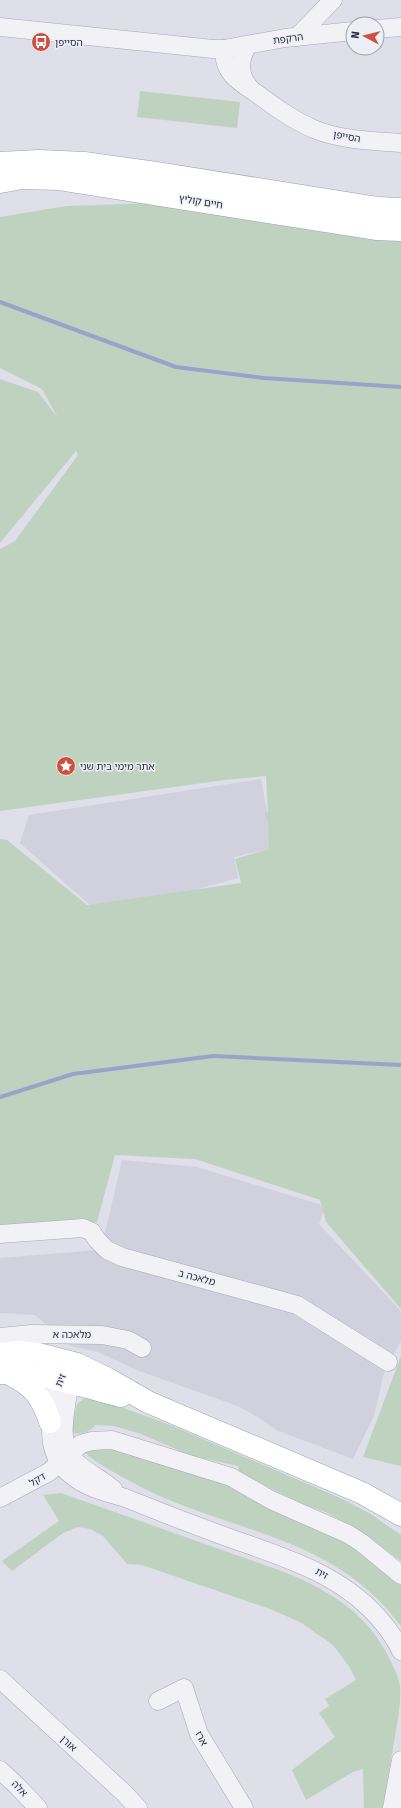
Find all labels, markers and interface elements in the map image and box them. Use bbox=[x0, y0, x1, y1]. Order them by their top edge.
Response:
north arrow bbox=[345, 16, 385, 56]
text: N bbox=[349, 30, 362, 39]
bus stop icon: הסייפן bbox=[30, 31, 52, 53]
street label: הרקפת bbox=[272, 31, 304, 47]
place label: הסייפן bbox=[55, 37, 83, 49]
street label: הסייפן bbox=[332, 129, 361, 145]
street label: חיים קוליץ bbox=[178, 193, 224, 211]
place icon: אתר מימי בית שני bbox=[55, 755, 77, 777]
place label: אתר מימי בית שני bbox=[80, 761, 155, 773]
street label: מלאכה ב bbox=[177, 1267, 217, 1289]
street label: מלאכה א bbox=[53, 1329, 92, 1341]
street label: זית bbox=[53, 1372, 69, 1389]
street label: דקל bbox=[27, 1470, 48, 1489]
street label: זית bbox=[313, 1566, 330, 1582]
street label: ארז bbox=[192, 1729, 210, 1748]
street label: אורן bbox=[58, 1733, 79, 1754]
street label: אלה bbox=[9, 1778, 30, 1799]

